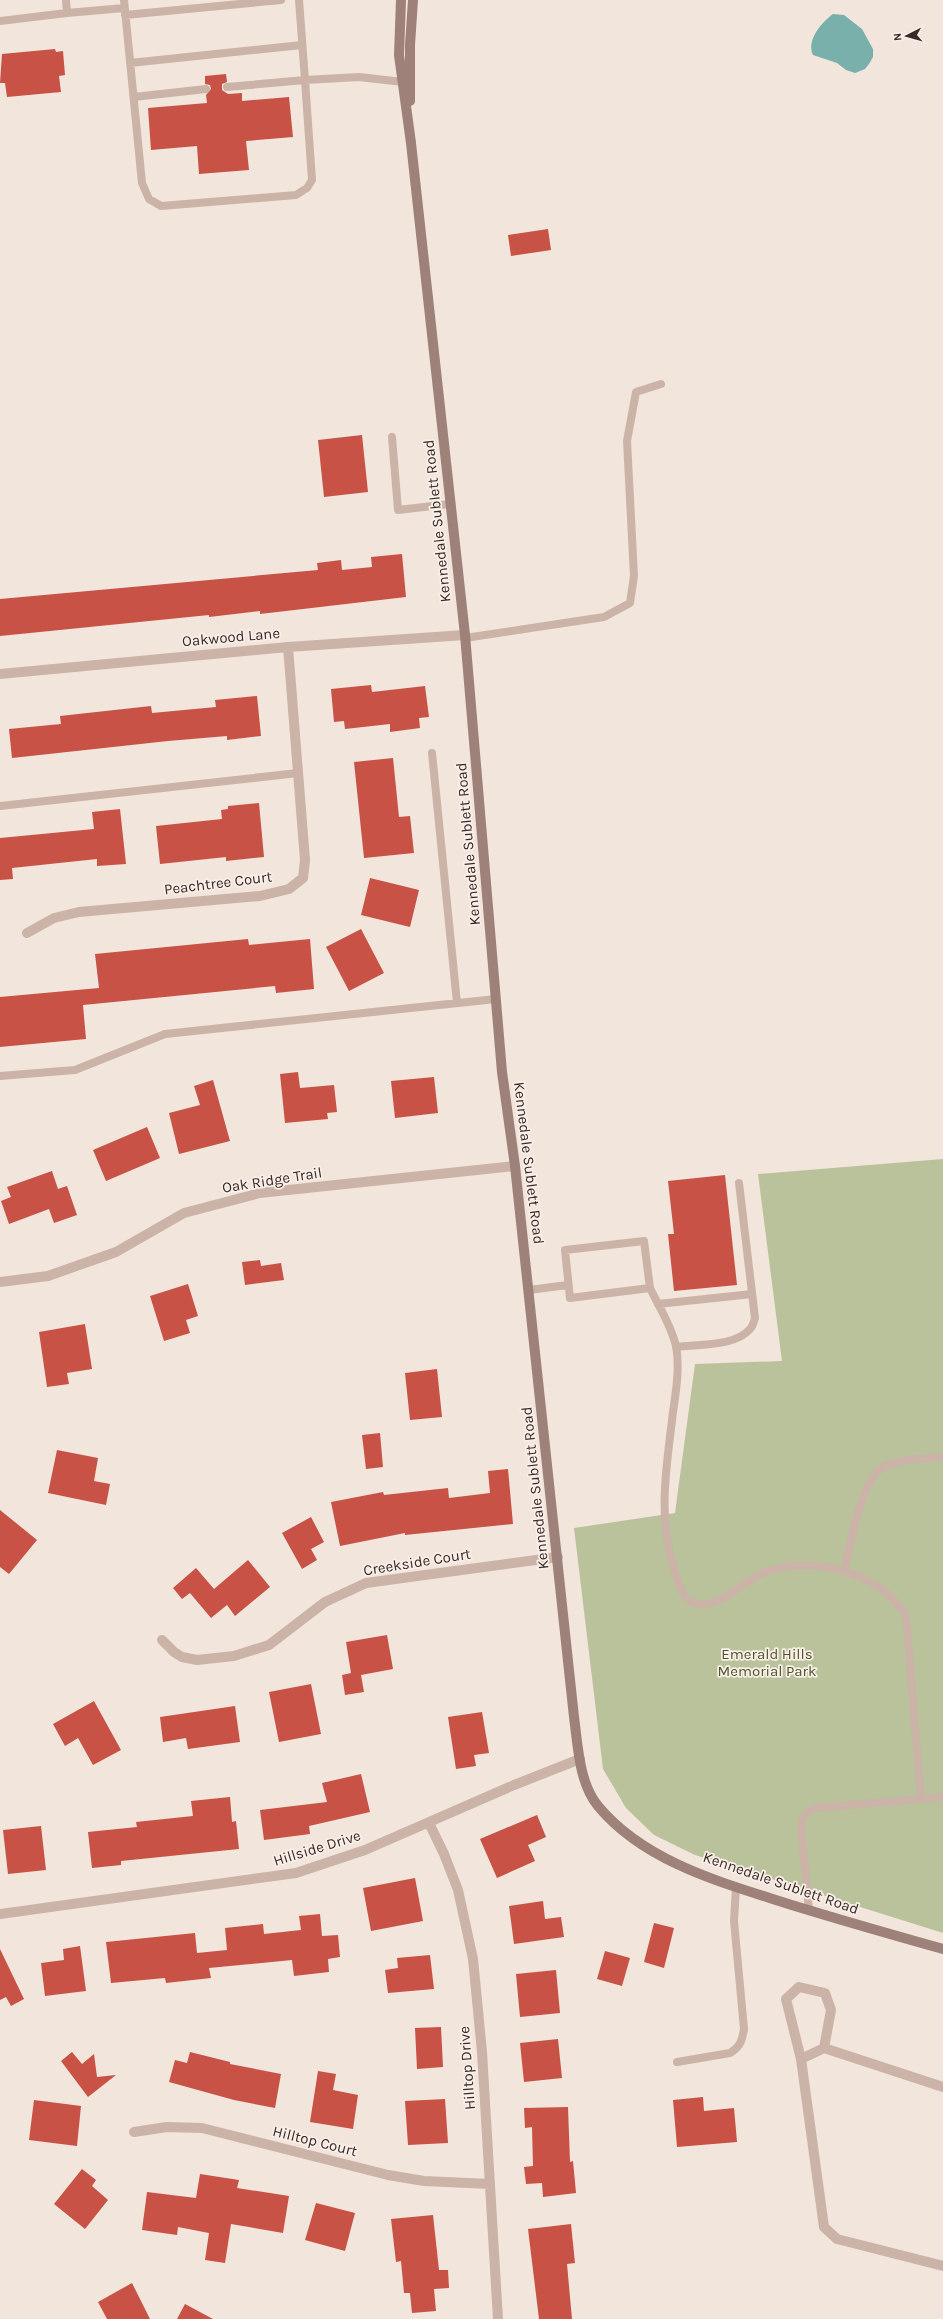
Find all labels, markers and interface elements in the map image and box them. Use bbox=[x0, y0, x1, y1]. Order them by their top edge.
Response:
north arrow bbox=[887, 16, 927, 56]
text: N bbox=[891, 32, 904, 42]
street label: Kennedale Sublett Road bbox=[420, 439, 454, 603]
street label: Oakwood Lane bbox=[181, 624, 281, 650]
street label: Kennedale Sublett Road bbox=[452, 762, 484, 926]
street label: Peachtree Court bbox=[163, 867, 273, 899]
street label: Kennedale Sublett Road bbox=[510, 1081, 548, 1245]
street label: Oak Ridge Trail bbox=[221, 1163, 323, 1197]
street label: Kennedale Sublett Road bbox=[518, 1406, 552, 1570]
street label: Creekside Court bbox=[362, 1545, 472, 1579]
park label: Emerald Hills Memorial Park bbox=[718, 1645, 816, 1680]
street label: Hillside Drive bbox=[271, 1826, 363, 1870]
street label: Kennedale Sublett Road bbox=[701, 1848, 861, 1918]
street label: Hilltop Drive bbox=[455, 2025, 479, 2111]
street label: Hilltop Court bbox=[271, 2122, 360, 2160]

